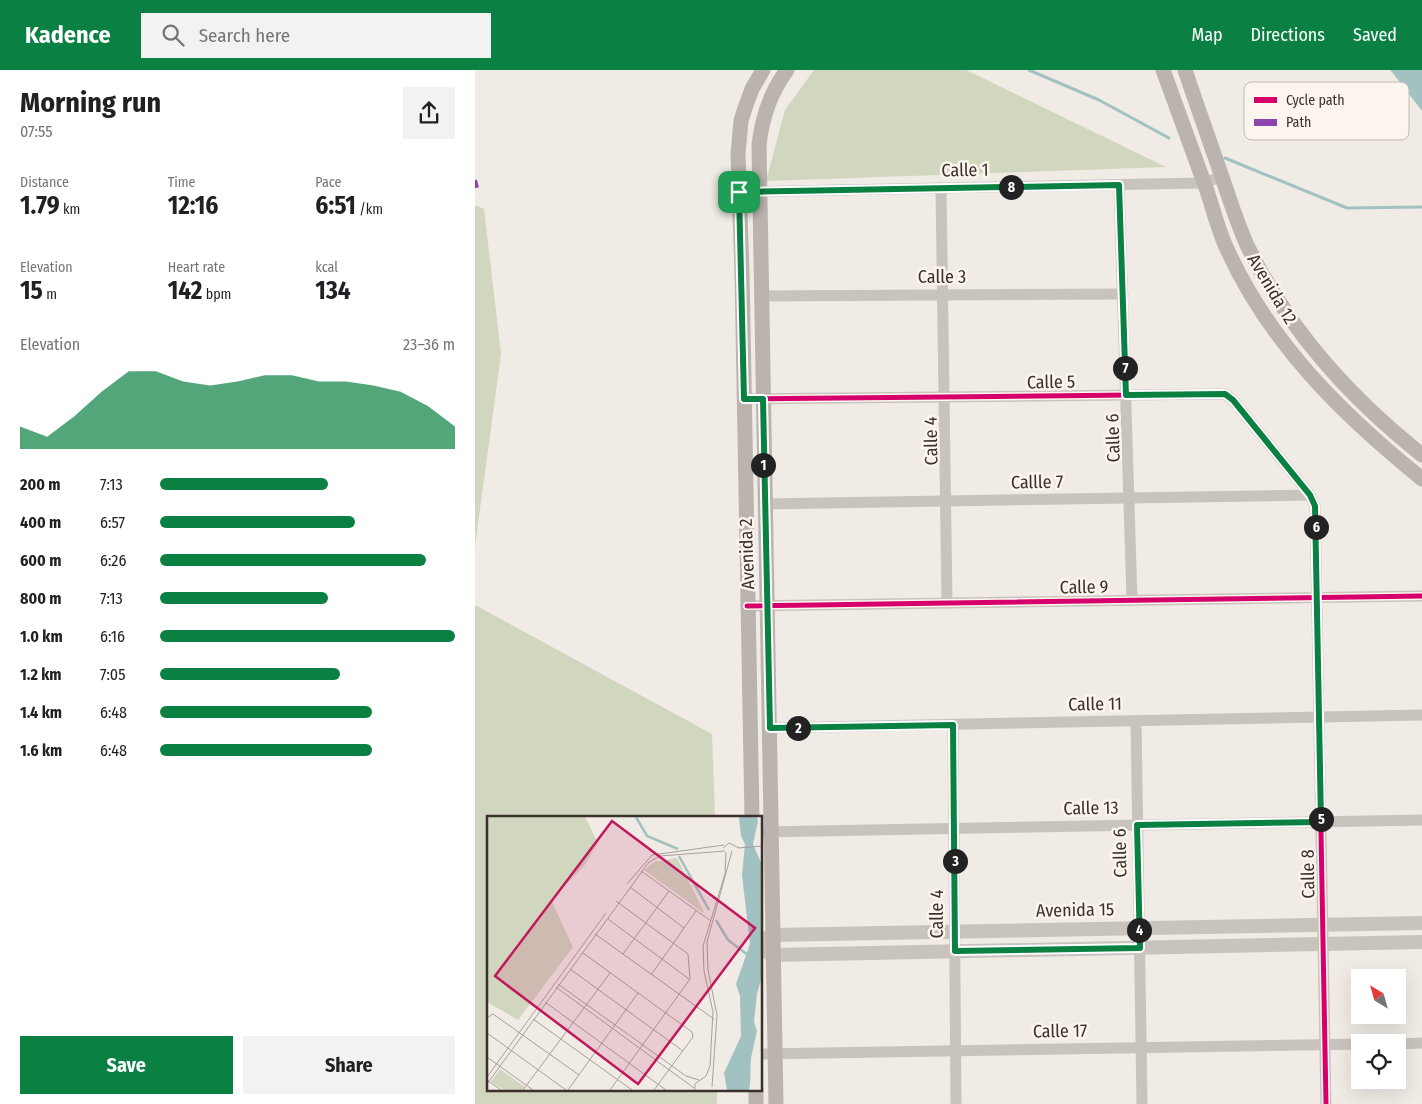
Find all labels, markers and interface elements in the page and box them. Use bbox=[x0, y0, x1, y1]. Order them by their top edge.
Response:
search box bbox=[141, 13, 491, 58]
text: Kadence bbox=[25, 21, 111, 49]
icon: search bbox=[159, 21, 187, 49]
text: Search here bbox=[199, 24, 290, 47]
text: Map bbox=[1191, 24, 1223, 46]
text: Directions bbox=[1251, 24, 1325, 46]
text: Saved bbox=[1353, 24, 1397, 46]
legend bbox=[1244, 82, 1409, 140]
text: Morning run bbox=[20, 86, 161, 119]
button: share bbox=[403, 87, 455, 139]
text: Cycle path bbox=[1286, 92, 1345, 109]
text: Path bbox=[1286, 114, 1311, 131]
text: 07:55 bbox=[20, 122, 53, 141]
street label: Calle 1 bbox=[941, 159, 989, 181]
pin bbox=[718, 171, 760, 213]
text: Distance bbox=[20, 174, 69, 191]
text: Time bbox=[168, 174, 195, 191]
text: Pace bbox=[315, 174, 341, 191]
pin: 8 bbox=[999, 174, 1023, 200]
icon: arrive bbox=[725, 178, 753, 206]
text: 8 bbox=[1008, 179, 1015, 196]
text: 1.79 bbox=[20, 191, 60, 221]
text: 12:16 bbox=[168, 191, 218, 221]
text: 6:51 bbox=[315, 191, 356, 221]
text: km bbox=[60, 201, 80, 218]
text: /km bbox=[356, 201, 383, 218]
street label: Avenida 12 bbox=[1242, 250, 1302, 328]
text: Elevation bbox=[20, 259, 73, 276]
text: Heart rate bbox=[168, 259, 225, 276]
text: kcal bbox=[315, 259, 338, 276]
street label: Calle 3 bbox=[918, 266, 966, 288]
text: 15 bbox=[20, 276, 43, 306]
text: 142 bbox=[168, 276, 202, 306]
text: 134 bbox=[315, 276, 351, 306]
text: m bbox=[43, 286, 57, 303]
text: bpm bbox=[202, 286, 231, 303]
text: Elevation bbox=[20, 335, 80, 354]
text: 23–36 m bbox=[403, 335, 455, 354]
pin: 7 bbox=[1113, 356, 1137, 380]
text: 7 bbox=[1123, 360, 1128, 377]
street label: Calle 5 bbox=[1027, 371, 1075, 393]
street label: Calle 6 bbox=[1101, 413, 1125, 463]
street label: Calle 4 bbox=[920, 416, 942, 466]
pin: 1 bbox=[751, 452, 775, 478]
text: 1 bbox=[761, 457, 766, 474]
street label: Callle 7 bbox=[1011, 471, 1063, 493]
text: 200 m bbox=[20, 475, 60, 494]
text: 7:13 bbox=[100, 475, 123, 494]
text: 400 m bbox=[20, 513, 61, 532]
text: 6:57 bbox=[100, 513, 125, 532]
pin: 6 bbox=[1303, 514, 1329, 540]
street label: Avenida 2 bbox=[735, 518, 759, 590]
text: 6 bbox=[1313, 519, 1320, 536]
text: 600 m bbox=[20, 551, 61, 570]
text: 6:26 bbox=[100, 551, 126, 570]
street label: Calle 9 bbox=[1059, 576, 1109, 598]
text: 800 m bbox=[20, 589, 61, 608]
text: 7:13 bbox=[100, 589, 123, 608]
text: 1.0 km bbox=[20, 627, 63, 646]
text: 6:16 bbox=[100, 627, 125, 646]
text: 1.2 km bbox=[20, 665, 62, 684]
text: 7:05 bbox=[100, 665, 126, 684]
street label: Calle 11 bbox=[1068, 693, 1122, 715]
text: 1.4 km bbox=[20, 703, 62, 722]
text: 6:48 bbox=[100, 703, 127, 722]
pin: 2 bbox=[785, 716, 811, 740]
text: 2 bbox=[795, 720, 802, 737]
text: 1.6 km bbox=[20, 741, 62, 760]
text: 6:48 bbox=[100, 741, 127, 760]
street label: Calle 13 bbox=[1063, 797, 1119, 819]
pin: 5 bbox=[1309, 806, 1333, 832]
text: 5 bbox=[1318, 811, 1325, 828]
inset map bbox=[487, 816, 763, 1092]
street label: Calle 6 bbox=[1109, 828, 1131, 878]
pin: 3 bbox=[943, 848, 967, 874]
street label: Calle 8 bbox=[1297, 849, 1319, 899]
text: 3 bbox=[952, 853, 959, 870]
street label: Calle 4 bbox=[926, 889, 948, 938]
street label: Avenida 15 bbox=[1036, 898, 1114, 922]
pin: 4 bbox=[1127, 918, 1151, 942]
text: 4 bbox=[1136, 922, 1143, 939]
north arrow bbox=[1351, 969, 1406, 1024]
map controls bbox=[1351, 969, 1406, 1089]
street label: Calle 17 bbox=[1033, 1020, 1087, 1042]
button: locate bbox=[1351, 1034, 1406, 1089]
button: Save bbox=[20, 1036, 233, 1094]
button: Share bbox=[243, 1036, 455, 1094]

